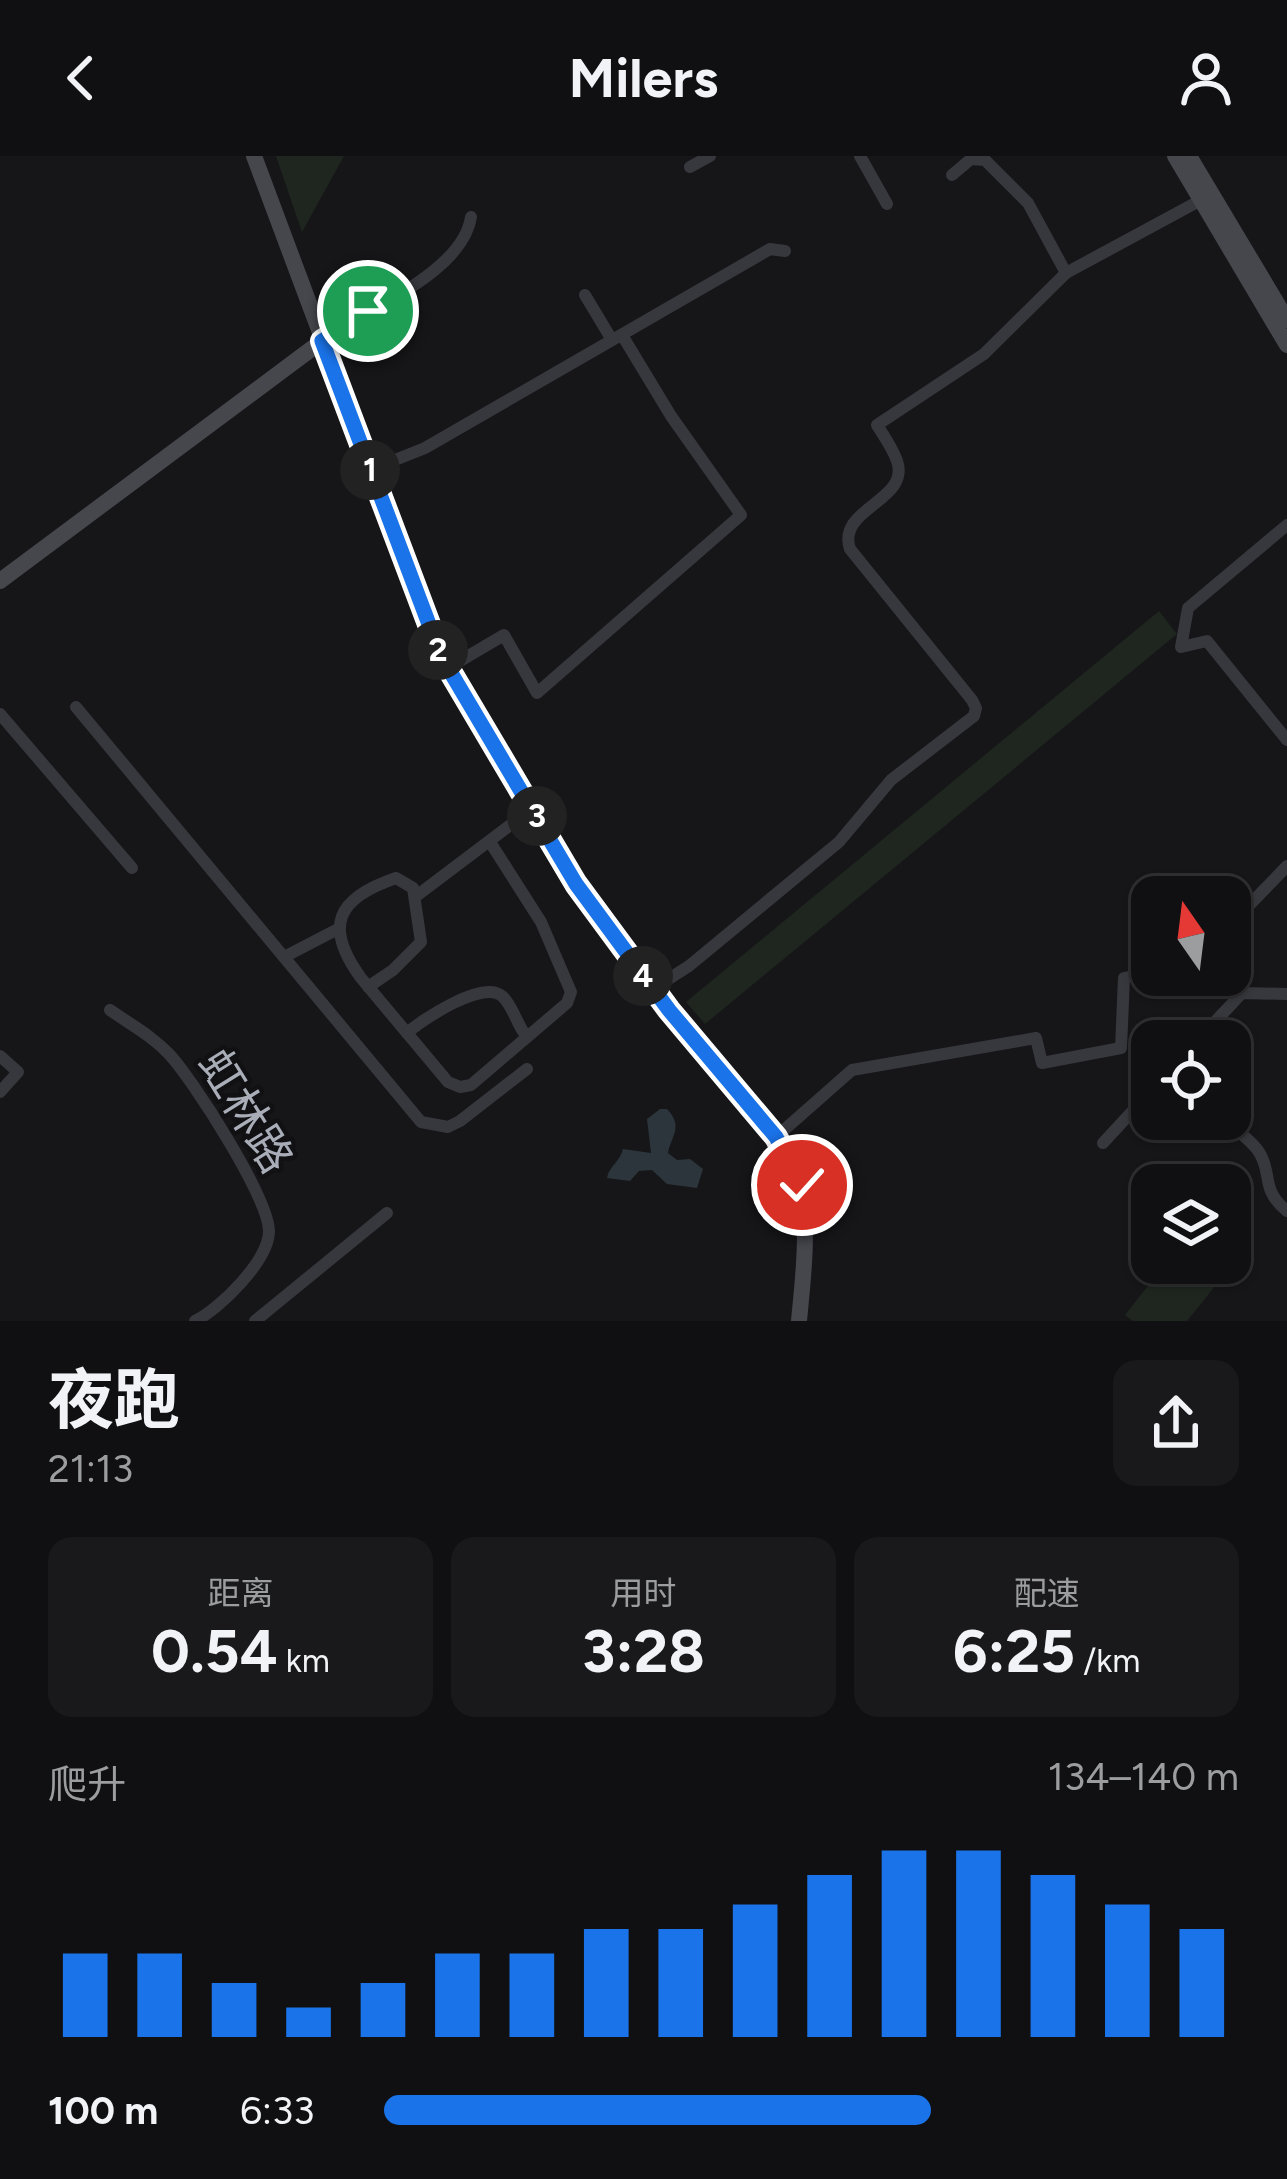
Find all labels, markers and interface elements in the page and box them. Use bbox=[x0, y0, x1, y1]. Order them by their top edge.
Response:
icon: back bbox=[48, 45, 114, 111]
icon: person bbox=[1173, 45, 1239, 111]
text: Milers bbox=[569, 46, 718, 111]
pin bbox=[317, 260, 419, 362]
icon: arrive bbox=[335, 278, 401, 344]
pin: 1 bbox=[340, 440, 400, 500]
text: 1 bbox=[363, 450, 377, 489]
pin: 2 bbox=[408, 620, 468, 680]
text: 2 bbox=[428, 630, 448, 669]
pin: 3 bbox=[507, 786, 567, 846]
text: 3 bbox=[528, 796, 546, 835]
north arrow bbox=[1131, 876, 1251, 996]
map controls bbox=[1131, 876, 1251, 1284]
pin: 4 bbox=[613, 946, 673, 1006]
text: 4 bbox=[633, 956, 653, 995]
button: locate bbox=[1131, 1020, 1251, 1140]
street label: 虹林路 bbox=[187, 1039, 305, 1183]
pin bbox=[751, 1134, 853, 1236]
icon: check bbox=[769, 1152, 835, 1218]
button: layers bbox=[1131, 1164, 1251, 1284]
text: 夜跑 bbox=[48, 1360, 180, 1440]
button: share bbox=[1113, 1360, 1239, 1486]
text: 21:13 bbox=[48, 1445, 133, 1492]
text: 距离 bbox=[208, 1574, 274, 1613]
text: 用时 bbox=[611, 1574, 677, 1613]
text: 配速 bbox=[1014, 1574, 1080, 1613]
text: 0.54 bbox=[151, 1615, 278, 1687]
text: 3:28 bbox=[582, 1615, 705, 1687]
text: 6:25 bbox=[953, 1615, 1075, 1687]
text: km bbox=[278, 1641, 330, 1680]
text: /km bbox=[1075, 1641, 1140, 1680]
text: 134–140 m bbox=[1048, 1753, 1239, 1800]
text: 爬升 bbox=[48, 1761, 126, 1808]
text: 100 m bbox=[48, 2087, 158, 2134]
text: 6:33 bbox=[240, 2087, 314, 2134]

